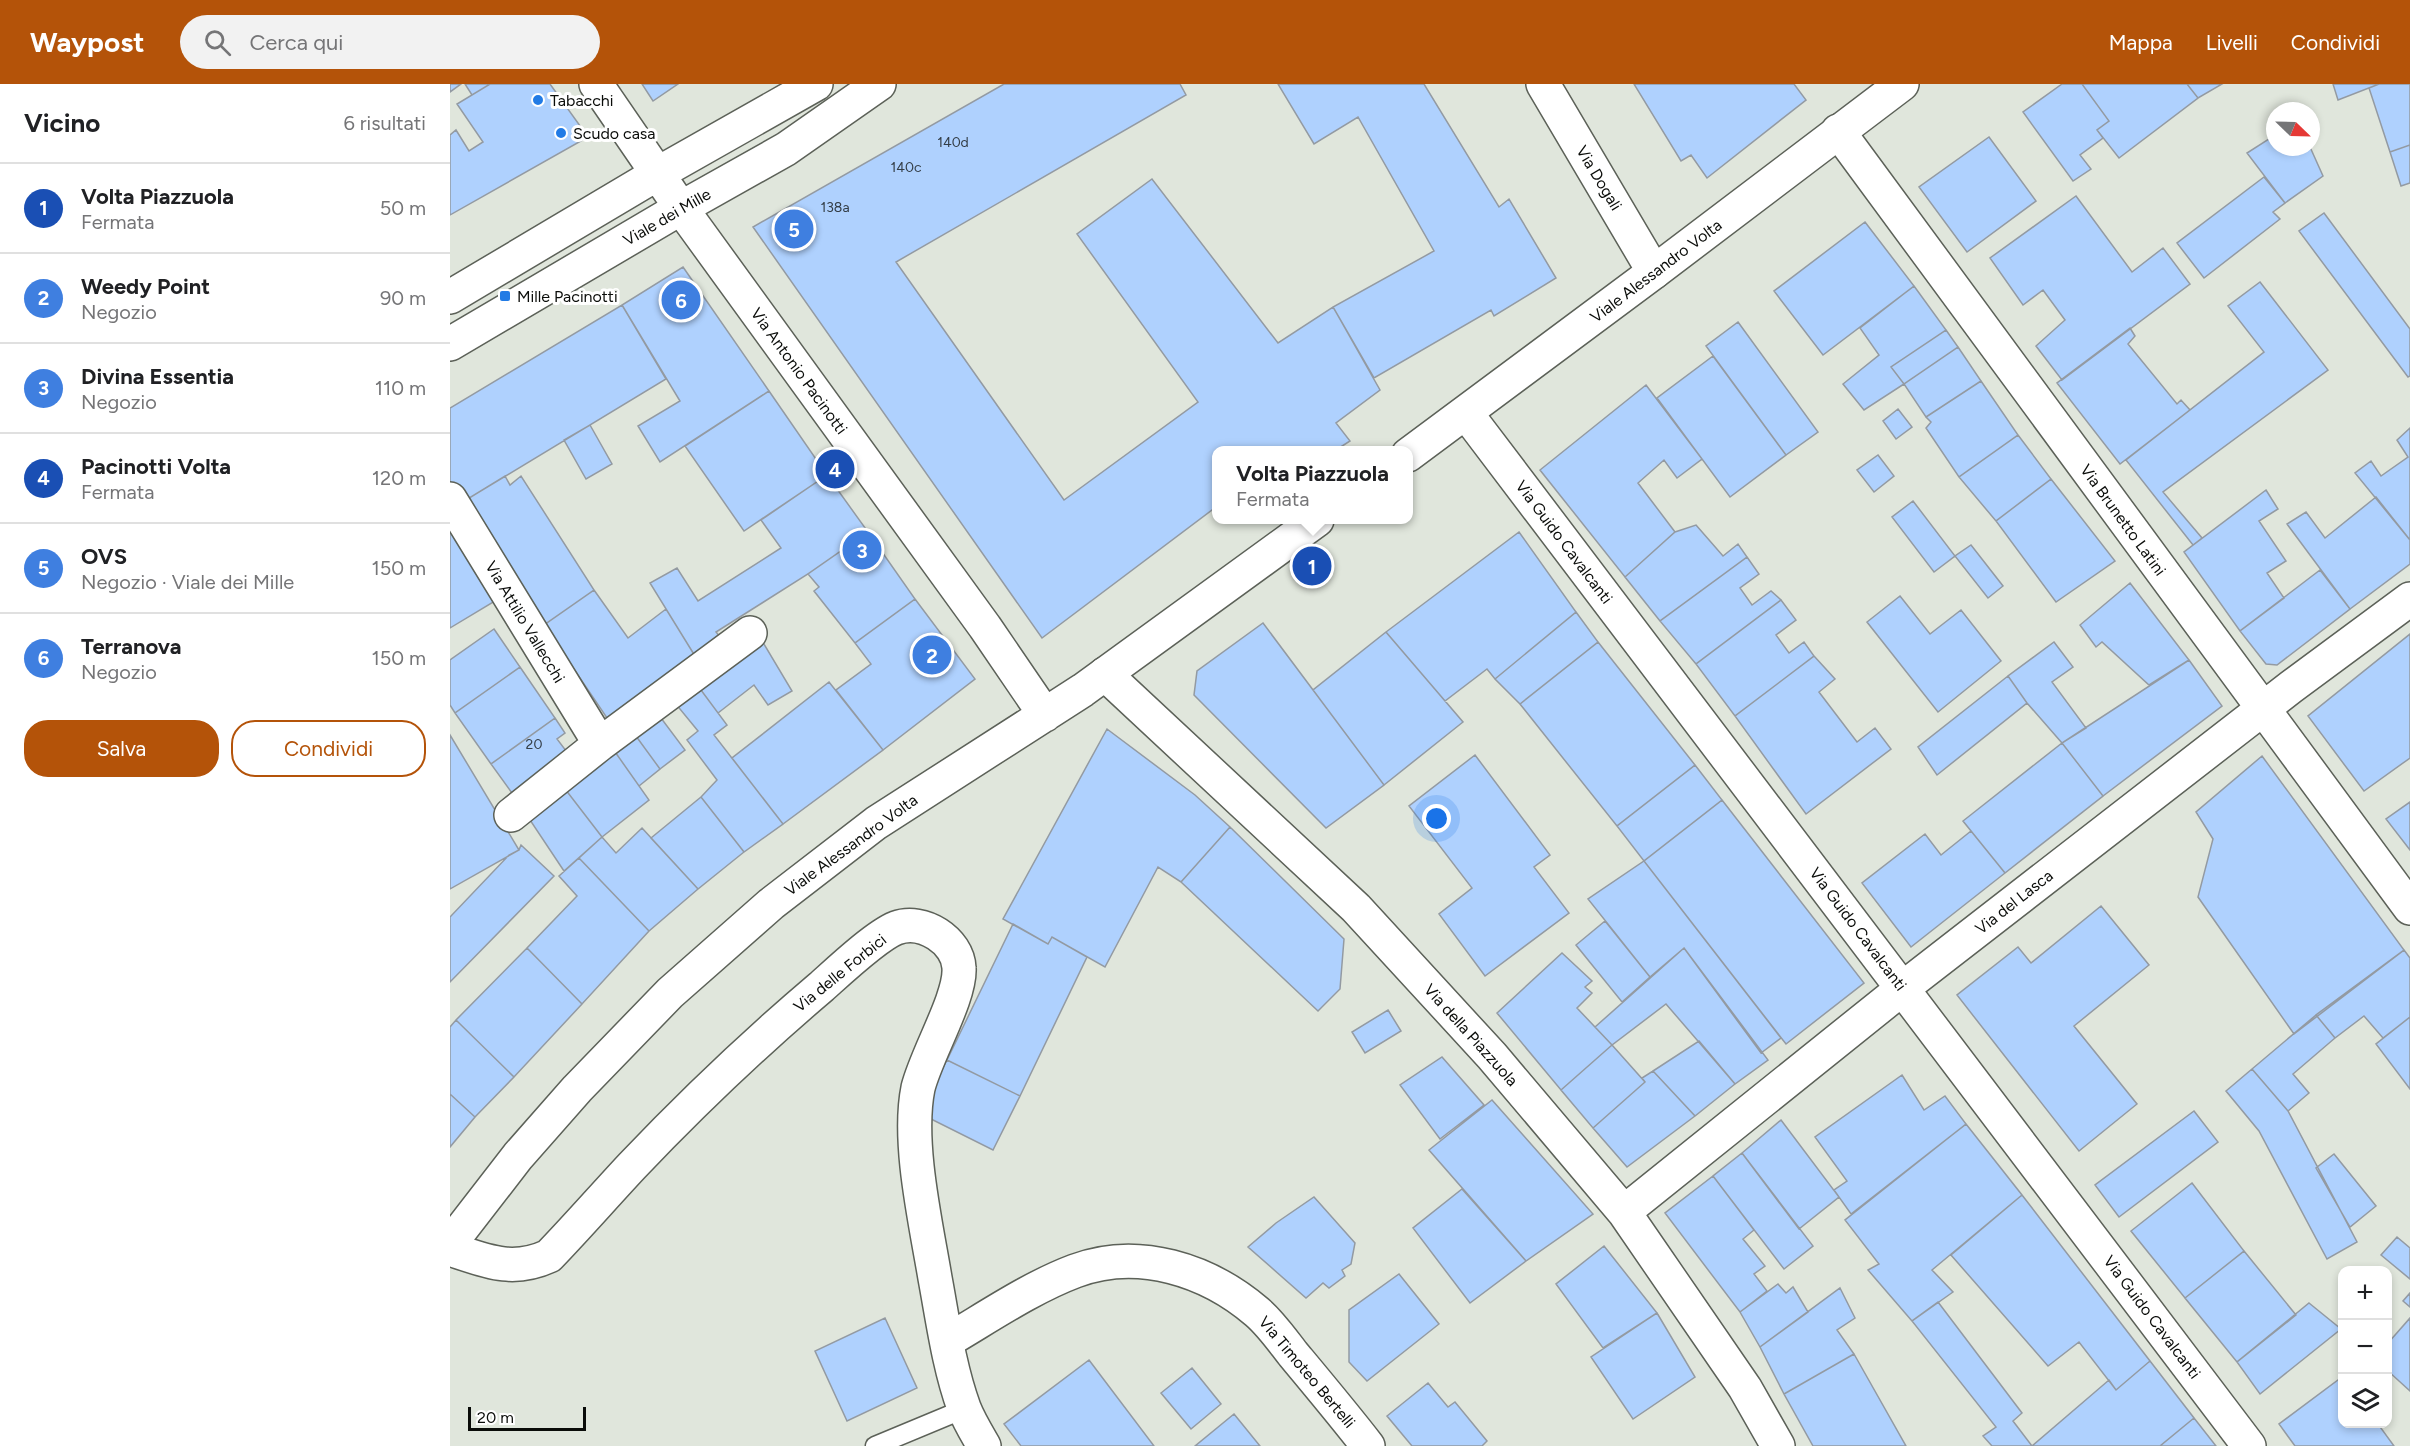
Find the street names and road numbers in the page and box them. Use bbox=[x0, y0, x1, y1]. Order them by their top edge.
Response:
street label: Via Dogali bbox=[1572, 142, 1626, 214]
street label: Viale dei Mille bbox=[620, 184, 714, 250]
street label: Viale Alessandro Volta bbox=[1587, 215, 1725, 327]
street label: Via Antonio Pacinotti bbox=[747, 304, 851, 438]
street label: Via Brunetto Latini bbox=[2076, 461, 2170, 579]
street label: Via Guido Cavalcanti bbox=[1512, 477, 1616, 607]
street label: Via Attilio Vallecchi bbox=[481, 558, 569, 686]
street label: Viale Alessandro Volta bbox=[781, 790, 921, 900]
street label: Via Guido Cavalcanti bbox=[1806, 864, 1910, 994]
street label: Via del Lasca bbox=[1971, 866, 2057, 938]
street label: Via delle Forbici bbox=[790, 930, 890, 1016]
street label: Via della Piazzuola bbox=[1420, 980, 1522, 1090]
street label: Via Guido Cavalcanti bbox=[2100, 1252, 2204, 1382]
street label: Via Timoteo Bertelli bbox=[1255, 1312, 1359, 1432]

